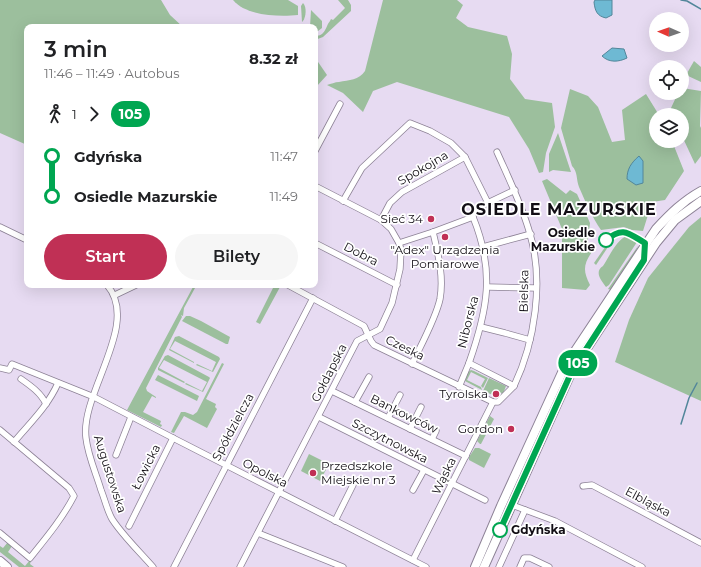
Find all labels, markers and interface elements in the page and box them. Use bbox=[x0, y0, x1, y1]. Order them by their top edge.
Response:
north arrow bbox=[649, 12, 689, 52]
map controls bbox=[649, 12, 689, 148]
text: 3 min bbox=[44, 36, 107, 63]
text: 8.32 zł bbox=[249, 49, 298, 68]
button: locate bbox=[649, 60, 689, 100]
text: 11:46 – 11:49 · Autobus bbox=[44, 65, 180, 81]
icon: walk bbox=[44, 103, 66, 125]
icon: forward bbox=[83, 103, 105, 125]
text: 105 bbox=[119, 105, 142, 123]
text: 1 bbox=[72, 106, 77, 122]
button: layers bbox=[649, 108, 689, 148]
text: Gdyńska bbox=[74, 147, 142, 166]
street label: Spokojna bbox=[395, 147, 451, 188]
text: 11:47 bbox=[270, 148, 298, 164]
text: Osiedle Mazurskie bbox=[74, 187, 217, 206]
text: 11:49 bbox=[269, 188, 298, 204]
district label: OSIEDLE MAZURSKIE bbox=[461, 200, 657, 219]
place label: Sieć 34 bbox=[381, 211, 423, 226]
marker: Sieć 34 bbox=[426, 214, 436, 224]
place label: Osiedle Mazurskie bbox=[531, 225, 595, 254]
marker: "Adex" Urządzenia Pomiarowe bbox=[440, 232, 450, 242]
marker: Osiedle Mazurskie bbox=[598, 232, 614, 248]
button: Start bbox=[44, 234, 167, 280]
button: Bilety bbox=[175, 234, 298, 280]
street label: Dobra bbox=[341, 238, 381, 269]
place label: "Adex" Urządzenia Pomiarowe bbox=[390, 242, 500, 271]
street label: Bielska bbox=[516, 269, 531, 312]
street label: Niborska bbox=[454, 294, 481, 350]
street label: Czeska bbox=[383, 332, 427, 363]
street label: Gołdapska bbox=[307, 341, 350, 404]
line badge: 105 bbox=[555, 350, 601, 376]
text: 105 bbox=[566, 354, 590, 372]
place label: Tyrolska bbox=[439, 386, 488, 401]
marker: Tyrolska bbox=[491, 389, 501, 399]
street label: Spółdzielcza bbox=[209, 390, 257, 463]
street label: Bankowców bbox=[368, 391, 441, 437]
street label: Szczytnowska bbox=[350, 415, 431, 466]
place label: Gordon bbox=[458, 421, 503, 436]
marker: Gordon bbox=[506, 424, 516, 434]
street label: Augustowska bbox=[91, 433, 130, 515]
street label: Łowicka bbox=[128, 442, 163, 492]
street label: Opolska bbox=[240, 455, 290, 490]
street label: Wąska bbox=[428, 455, 459, 497]
place label: Przedszkole Miejskie nr 3 bbox=[321, 458, 396, 487]
marker: Przedszkole Miejskie nr 3 bbox=[308, 468, 318, 478]
street label: Elbląska bbox=[623, 483, 674, 520]
marker: Gdyńska bbox=[492, 522, 508, 538]
place label: Gdyńska bbox=[511, 522, 566, 537]

